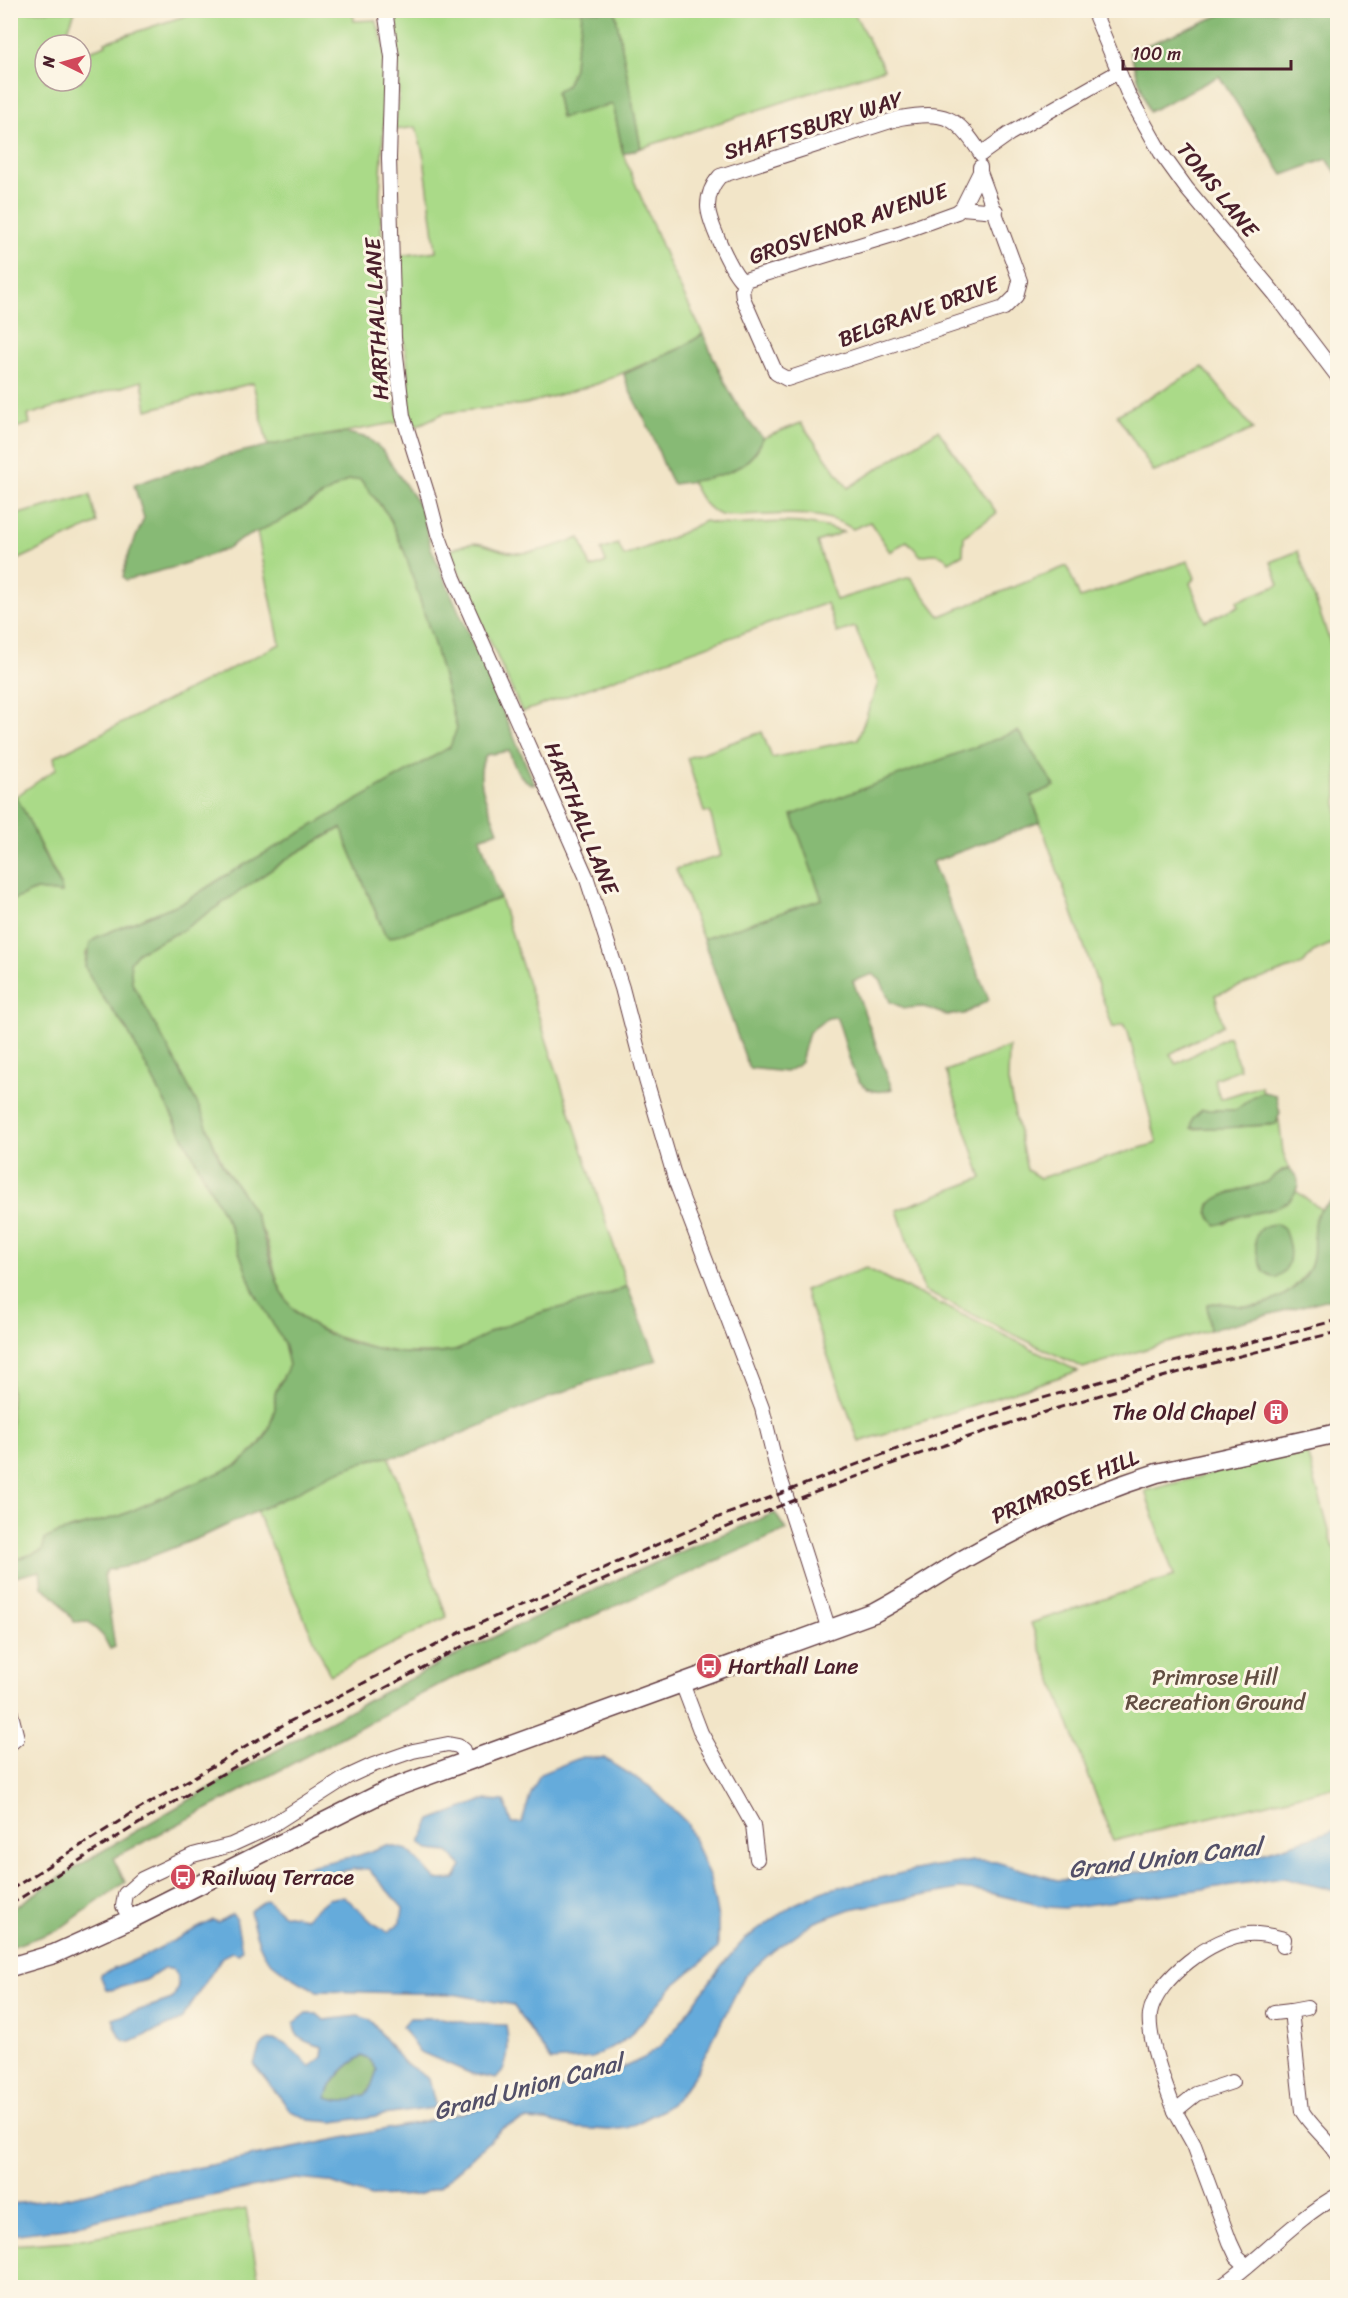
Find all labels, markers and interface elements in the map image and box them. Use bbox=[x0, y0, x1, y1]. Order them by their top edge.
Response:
north arrow bbox=[33, 33, 93, 93]
scale bar bbox=[1123, 33, 1291, 71]
text: 100 m bbox=[1132, 38, 1181, 70]
text: N bbox=[34, 54, 64, 70]
street label: SHAFTSBURY WAY bbox=[719, 79, 909, 171]
street label: TOMS LANE bbox=[1166, 132, 1270, 248]
street label: GROSVENOR AVENUE bbox=[743, 171, 955, 276]
street label: HARTHALL LANE bbox=[353, 235, 400, 401]
street label: BELGRAVE DRIVE bbox=[833, 264, 1005, 359]
street label: HARTHALL LANE bbox=[533, 736, 631, 902]
place label: The Old Chapel bbox=[1112, 1393, 1257, 1432]
building icon: The Old Chapel bbox=[1261, 1397, 1291, 1427]
street label: PRIMROSE HILL bbox=[985, 1438, 1145, 1535]
place label: Harthall Lane bbox=[728, 1647, 859, 1686]
bus stop icon: Harthall Lane bbox=[694, 1651, 724, 1681]
park label: Primrose Hill Recreation Ground bbox=[1125, 1658, 1306, 1722]
water label: Grand Union Canal bbox=[1066, 1825, 1269, 1891]
place label: Railway Terrace bbox=[202, 1858, 355, 1897]
bus stop icon: Railway Terrace bbox=[168, 1862, 198, 1892]
water label: Grand Union Canal bbox=[429, 2040, 632, 2132]

